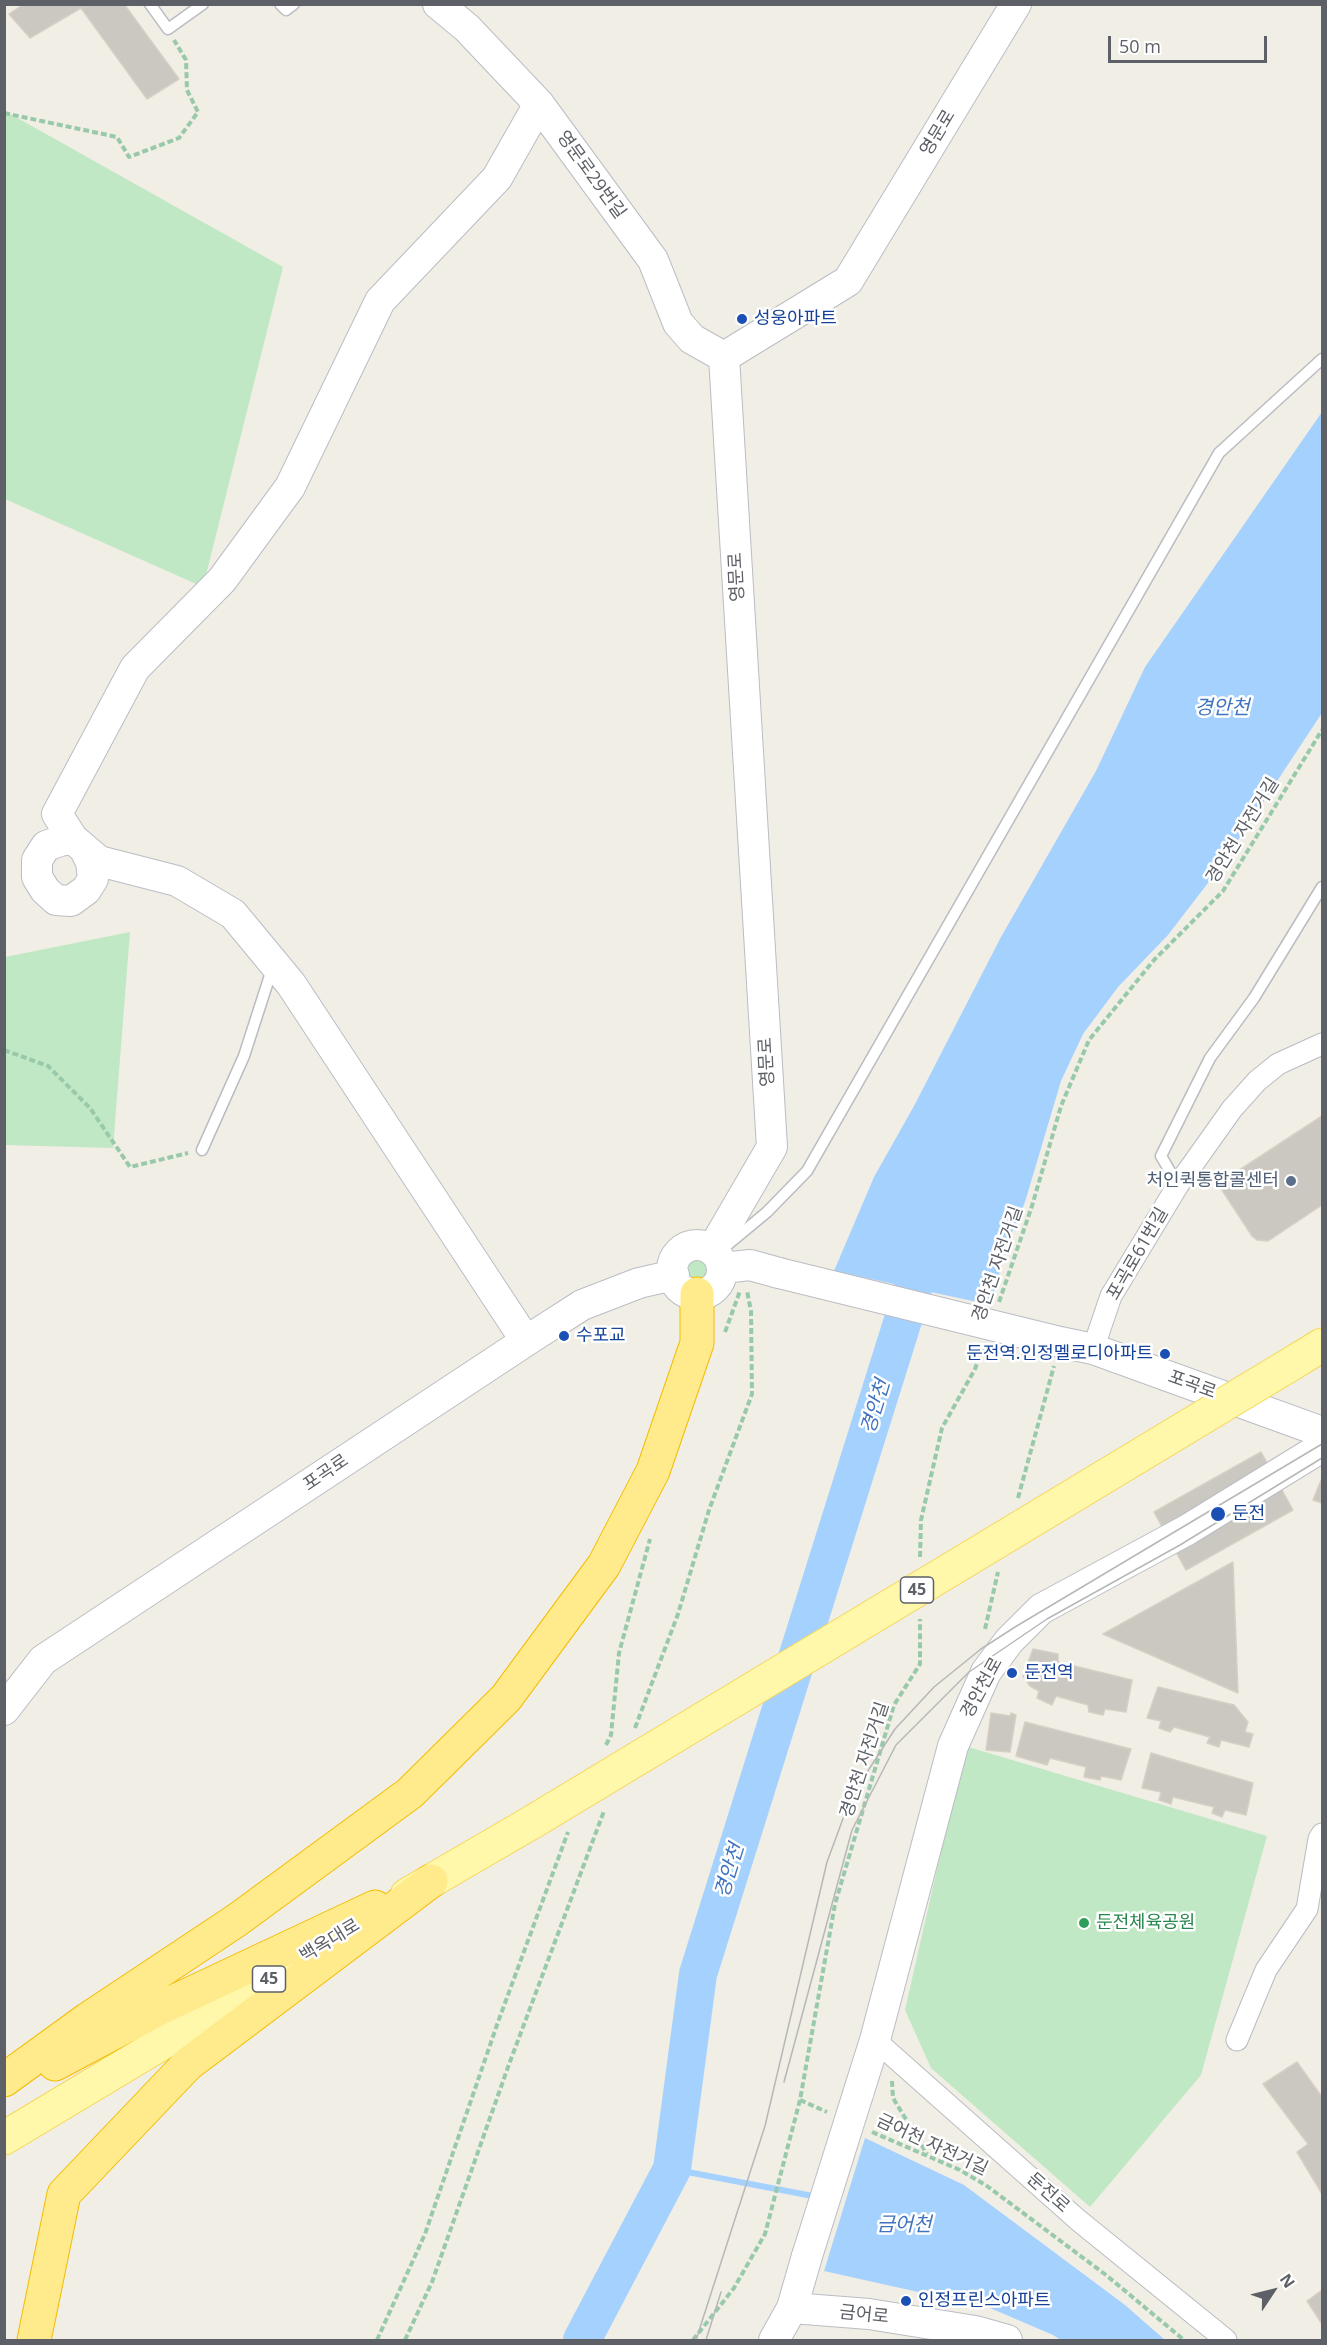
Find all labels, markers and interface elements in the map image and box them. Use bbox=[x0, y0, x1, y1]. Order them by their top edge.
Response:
scale bar bbox=[1111, 24, 1270, 62]
text: 50 m bbox=[1119, 34, 1161, 58]
street label: 영문로 bbox=[916, 106, 960, 160]
street label: 영문로29번길 bbox=[552, 127, 630, 223]
place label: 성웅아파트 bbox=[754, 308, 837, 330]
marker: 성웅아파트 bbox=[735, 312, 749, 326]
street label: 영문로 bbox=[725, 552, 749, 602]
water label: 경안천 bbox=[1194, 696, 1250, 720]
street label: 경안천 자전거길 bbox=[1202, 774, 1284, 888]
street label: 영문로 bbox=[755, 1037, 779, 1087]
place label: 처인퀵통합콜센터 bbox=[1147, 1170, 1279, 1192]
marker: 처인퀵통합콜센터 bbox=[1284, 1174, 1298, 1188]
street label: 경안천 자전거길 bbox=[968, 1203, 1028, 1325]
street label: 포곡로61번길 bbox=[1103, 1204, 1173, 1304]
place label: 수포교 bbox=[576, 1325, 626, 1347]
marker: 수포교 bbox=[557, 1329, 571, 1343]
place label: 둔전역.인정멜로디아파트 bbox=[966, 1343, 1153, 1365]
marker: 둔전역.인정멜로디아파트 bbox=[1158, 1347, 1172, 1361]
street label: 포곡로 bbox=[1165, 1366, 1219, 1404]
water label: 경안천 bbox=[856, 1377, 896, 1437]
street label: 포곡로 bbox=[299, 1450, 353, 1496]
place label: 둔전 bbox=[1232, 1503, 1265, 1525]
marker: 둔전 bbox=[1209, 1505, 1227, 1523]
road number: 45 bbox=[900, 1577, 934, 1603]
street label: 경안천로 bbox=[956, 1654, 1008, 1722]
place label: 둔전역 bbox=[1024, 1662, 1074, 1684]
marker: 둔전역 bbox=[1005, 1666, 1019, 1680]
street label: 경안천 자전거길 bbox=[836, 1699, 894, 1821]
water label: 경안천 bbox=[710, 1841, 750, 1901]
place label: 둔전체육공원 bbox=[1096, 1912, 1195, 1934]
street label: 백옥대로 bbox=[296, 1915, 364, 1967]
marker: 둔전체육공원 bbox=[1077, 1916, 1091, 1930]
road number: 45 bbox=[252, 1966, 286, 1992]
street label: 금어천 자전거길 bbox=[873, 2110, 991, 2180]
street label: 둔전로 bbox=[1022, 2168, 1074, 2218]
water label: 금어천 bbox=[876, 2213, 932, 2237]
north arrow bbox=[1243, 2261, 1303, 2321]
text: N bbox=[1275, 2269, 1300, 2292]
place label: 인정프린스아파트 bbox=[918, 2290, 1050, 2312]
marker: 인정프린스아파트 bbox=[899, 2294, 913, 2308]
street label: 금어로 bbox=[838, 2302, 890, 2328]

